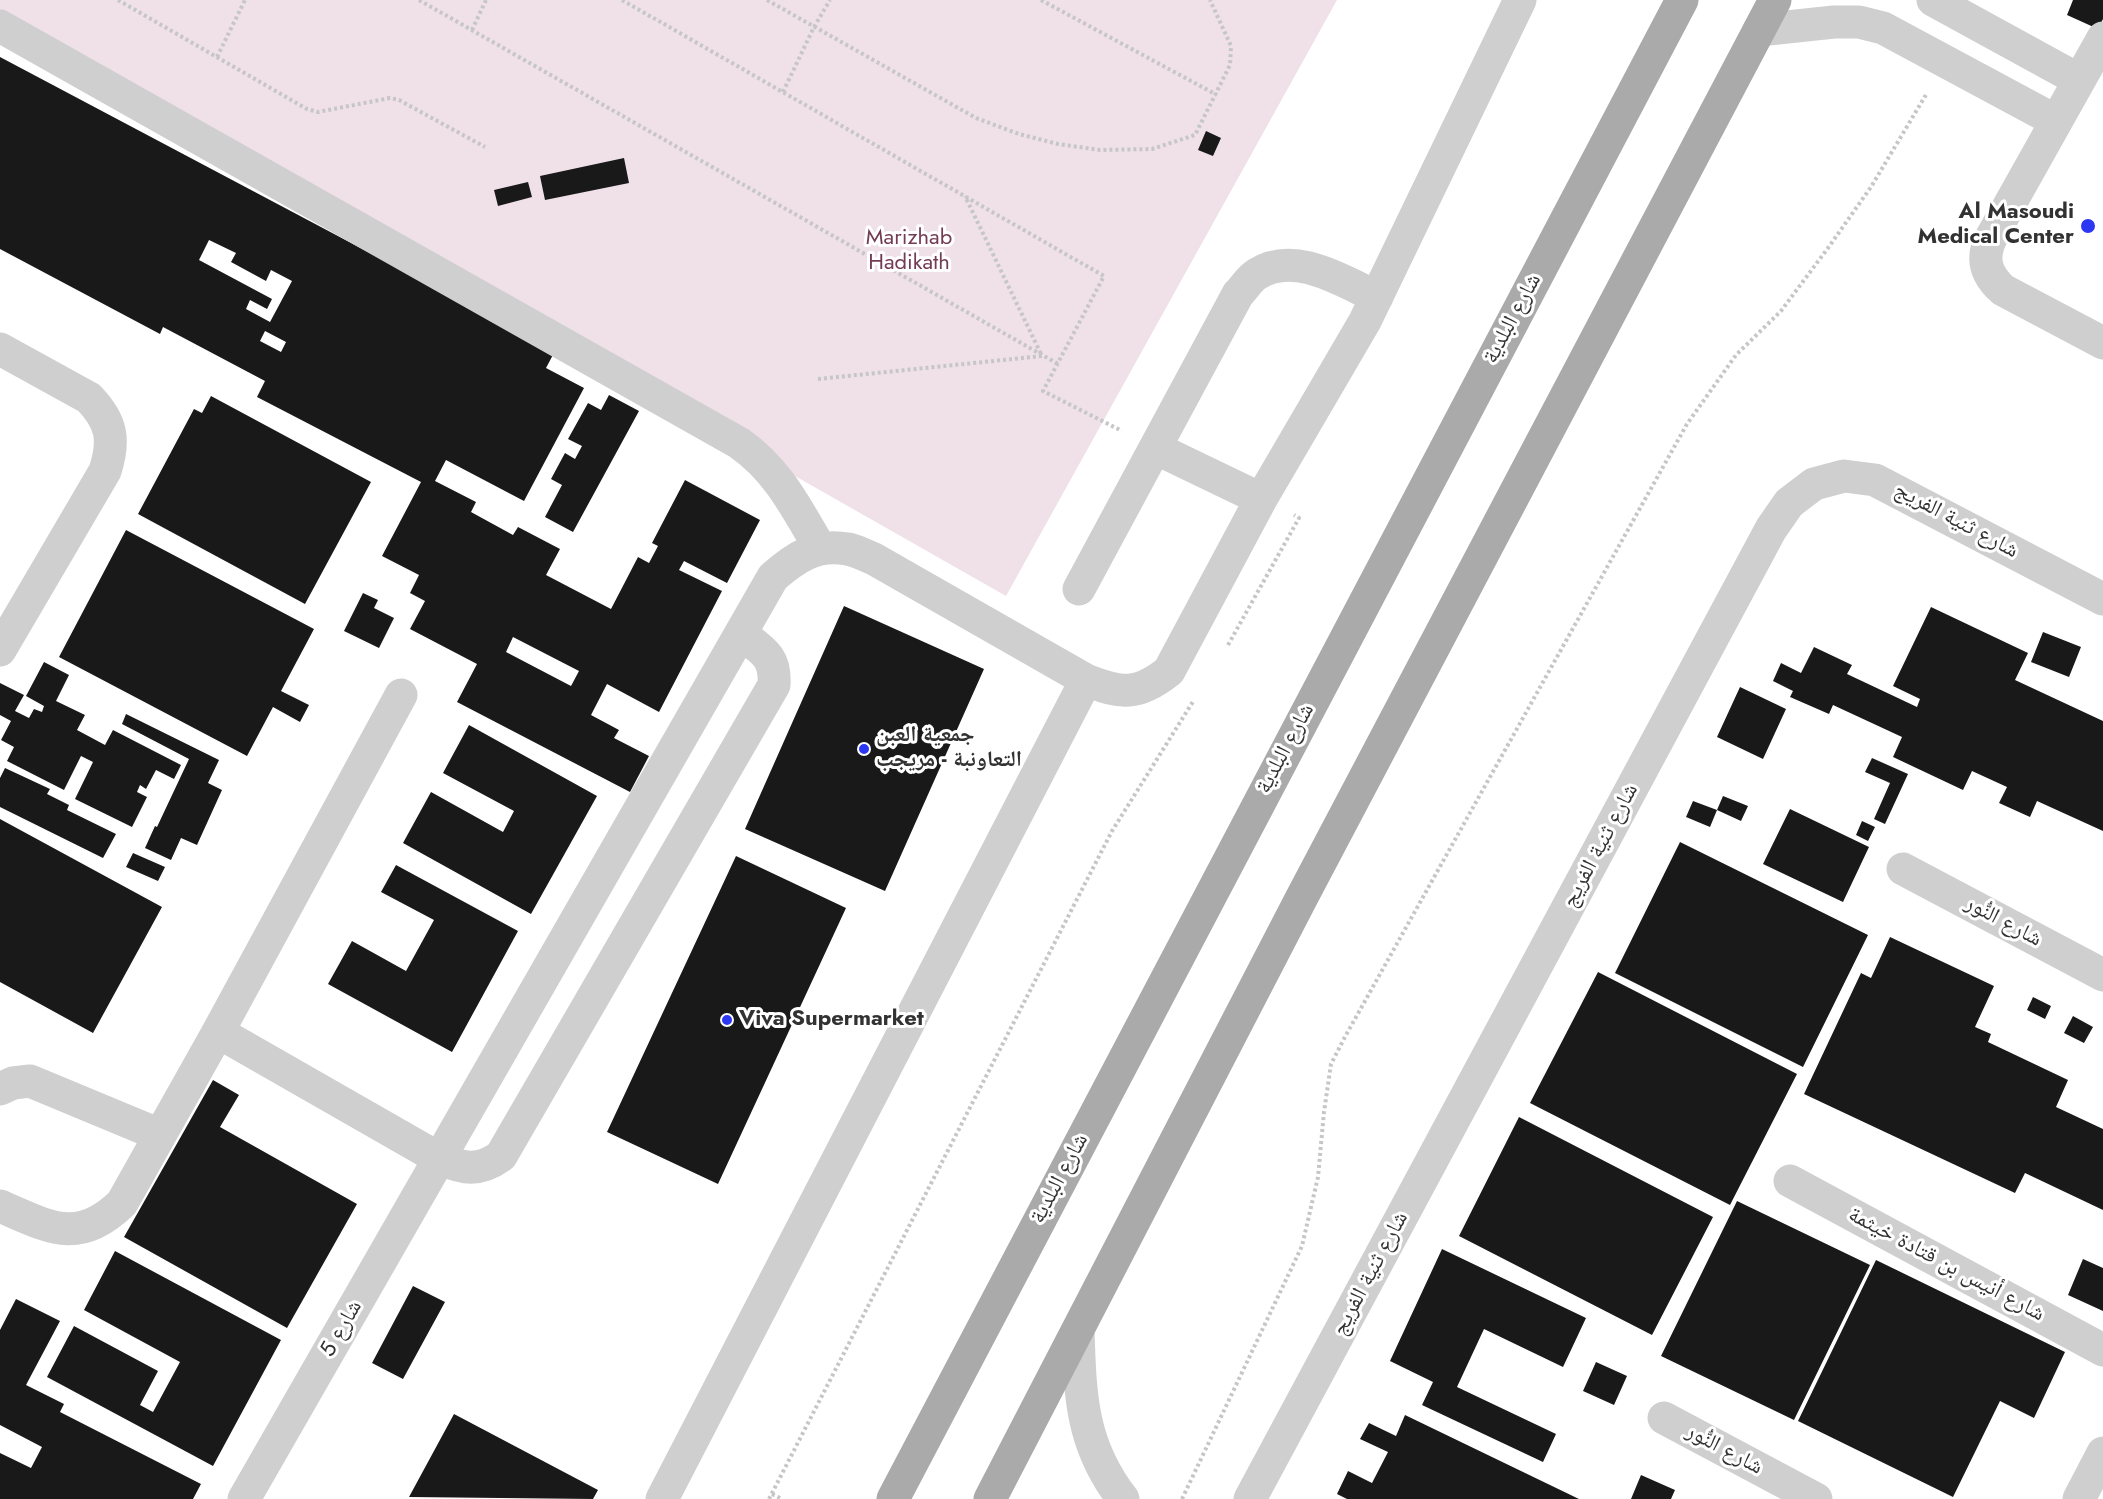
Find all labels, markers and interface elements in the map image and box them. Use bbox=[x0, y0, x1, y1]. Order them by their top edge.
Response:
place label: Al Masoudi Medical Center bbox=[1918, 200, 2074, 252]
marker: Al Masoudi Medical Center bbox=[2079, 217, 2097, 235]
park label: Marizhab Hadikath bbox=[866, 226, 952, 278]
street label: شارع البلدية bbox=[1478, 270, 1548, 368]
street label: شارع ثنية الفريج bbox=[1890, 477, 2022, 565]
street label: شارع البلدية bbox=[1251, 700, 1321, 798]
place label: جمعية العبن التعاونبة - مريجب bbox=[876, 723, 1022, 774]
marker: جمعية العبن التعاونبة - مريجب bbox=[857, 742, 871, 756]
street label: شارع ثنية الفريج bbox=[1557, 780, 1645, 912]
street label: شارع النُّور bbox=[1960, 891, 2046, 953]
place label: Viva Supermarket bbox=[739, 1007, 924, 1033]
marker: Viva Supermarket bbox=[720, 1013, 734, 1027]
street label: شارع البلدية bbox=[1025, 1130, 1095, 1228]
street label: شارع أنيس بن قتادة خيثمة bbox=[1843, 1202, 2049, 1328]
street label: شارع ثنية الفريج bbox=[1327, 1208, 1415, 1340]
street label: شارع 5 bbox=[315, 1296, 369, 1362]
street label: شارع النُّور bbox=[1681, 1419, 1767, 1481]

